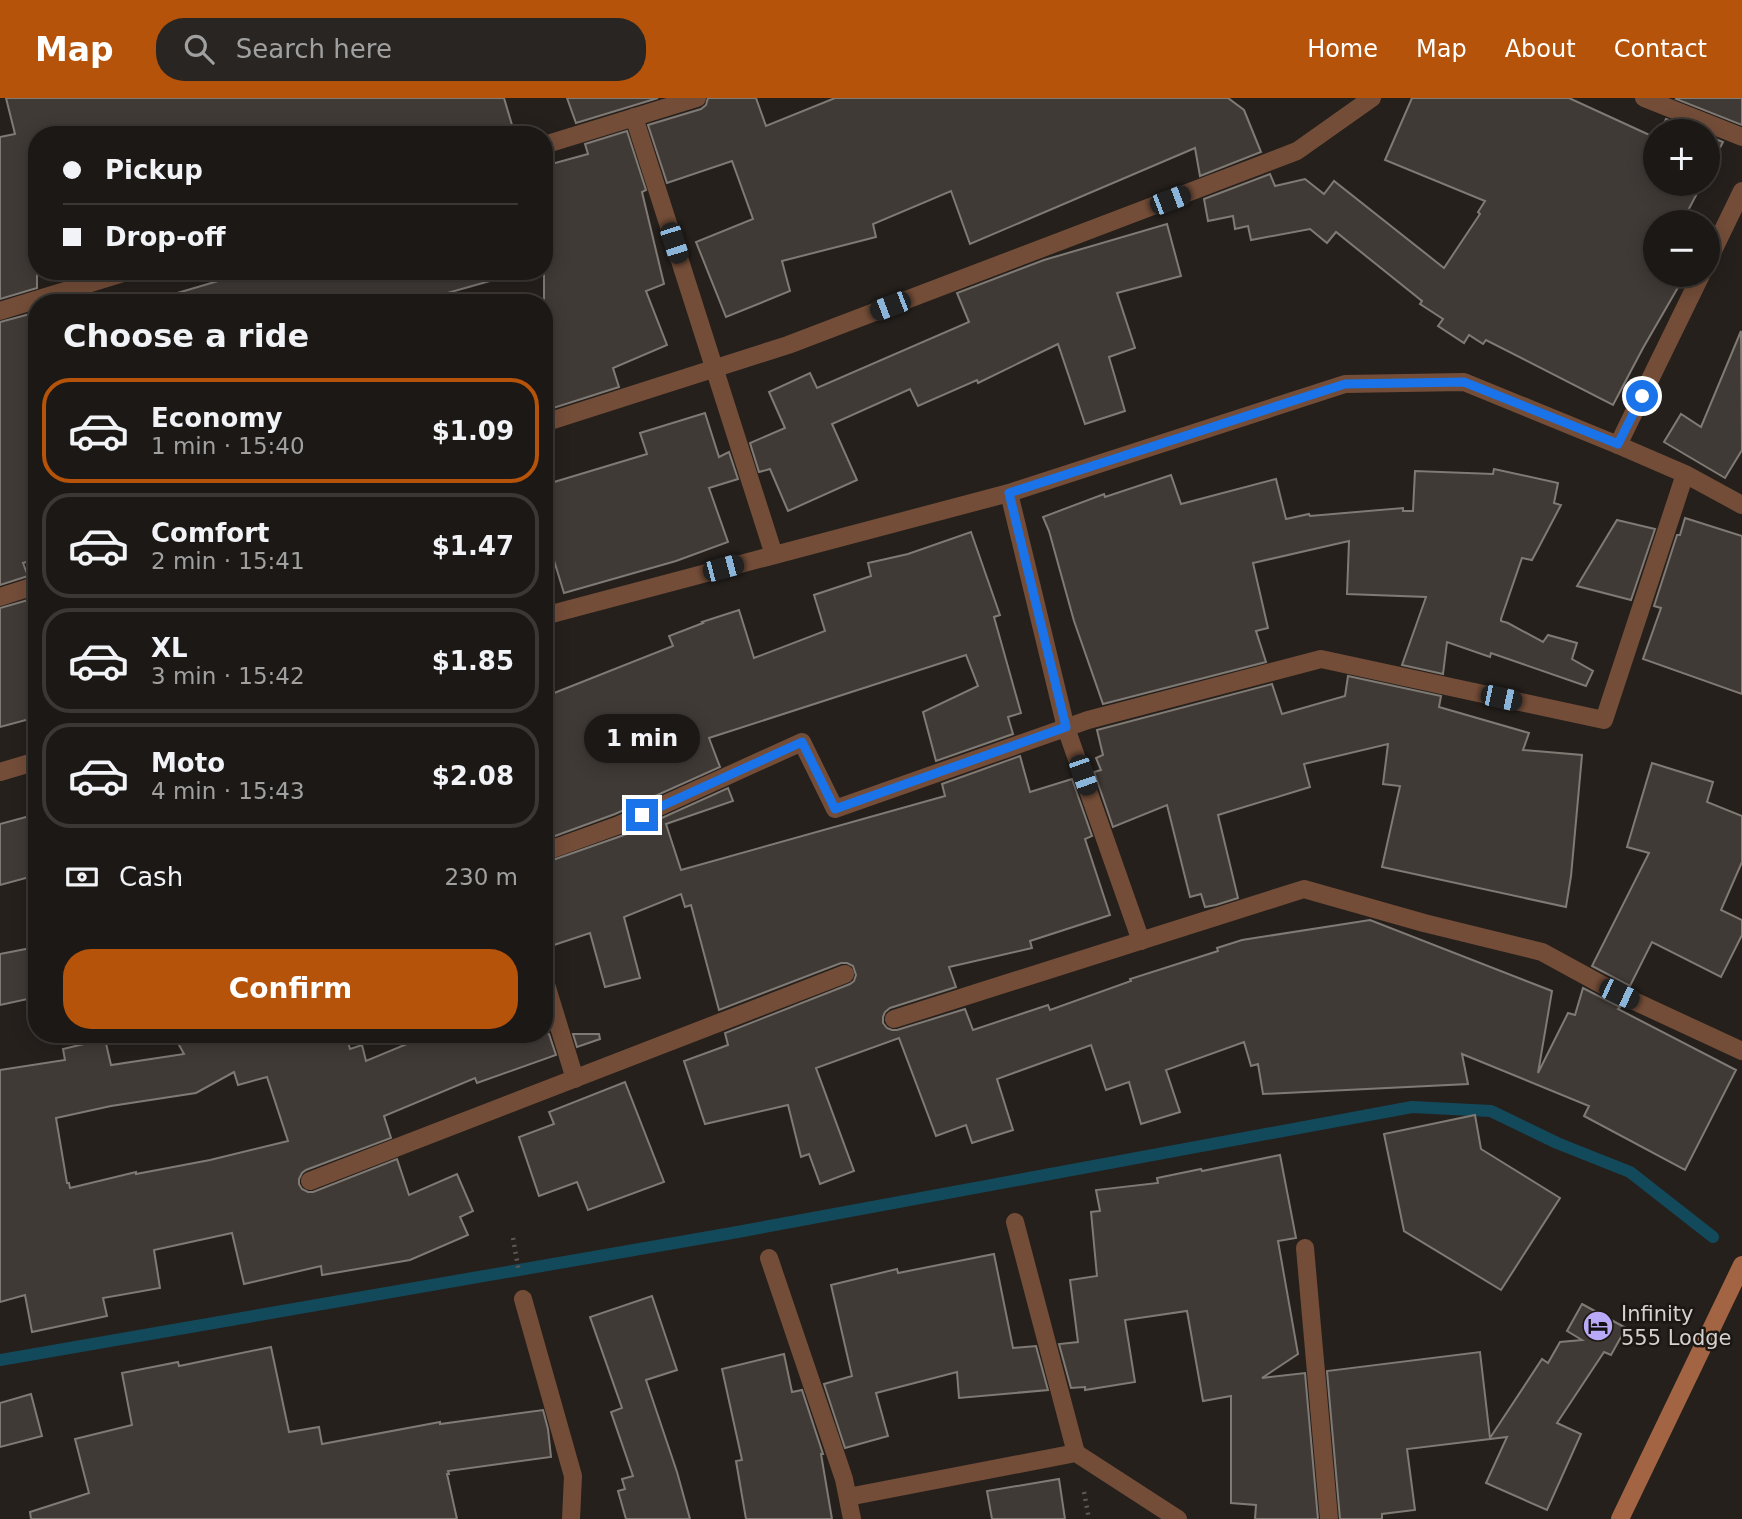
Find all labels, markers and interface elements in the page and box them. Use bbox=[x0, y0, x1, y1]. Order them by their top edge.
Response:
search box bbox=[156, 18, 646, 81]
text: Map bbox=[35, 30, 114, 69]
icon: search bbox=[180, 30, 218, 68]
text: Search here bbox=[236, 34, 392, 64]
text: Home bbox=[1307, 35, 1378, 63]
text: Map bbox=[1416, 35, 1467, 63]
text: About bbox=[1505, 35, 1576, 63]
text: Contact bbox=[1614, 35, 1707, 63]
map controls bbox=[1643, 119, 1720, 287]
button: + bbox=[1643, 119, 1720, 196]
text: Pickup bbox=[105, 155, 203, 185]
car bbox=[1147, 183, 1194, 217]
button: − bbox=[1643, 210, 1720, 287]
car bbox=[658, 220, 691, 266]
text: Drop-off bbox=[105, 222, 226, 252]
car bbox=[867, 289, 914, 323]
text: Choose a ride bbox=[63, 317, 309, 355]
route start bbox=[1626, 380, 1658, 412]
icon: car bbox=[67, 399, 130, 462]
text: Economy bbox=[151, 403, 282, 433]
text: $1.09 bbox=[432, 416, 514, 446]
text: 1 min · 15:40 bbox=[151, 433, 305, 459]
icon: car bbox=[67, 514, 130, 577]
text: Comfort bbox=[151, 518, 269, 548]
text: $1.47 bbox=[432, 531, 514, 561]
text: 2 min · 15:41 bbox=[151, 548, 305, 574]
car bbox=[700, 552, 747, 584]
icon: car bbox=[67, 629, 130, 692]
text: XL bbox=[151, 633, 188, 663]
text: $1.85 bbox=[432, 646, 514, 676]
text: 3 min · 15:42 bbox=[151, 663, 305, 689]
car bbox=[1479, 683, 1524, 713]
callout: 1 min bbox=[584, 714, 700, 762]
text: 1 min bbox=[606, 725, 678, 751]
icon: car bbox=[67, 744, 130, 807]
text: Moto bbox=[151, 748, 225, 778]
car bbox=[1067, 752, 1100, 798]
text: $2.08 bbox=[432, 761, 514, 791]
text: 4 min · 15:43 bbox=[151, 778, 305, 804]
route end bbox=[626, 799, 658, 831]
icon: cash bbox=[63, 858, 101, 896]
text: Cash bbox=[119, 862, 183, 892]
text: 230 m bbox=[444, 864, 518, 890]
button: Confirm bbox=[63, 949, 518, 1029]
car bbox=[1596, 976, 1643, 1012]
place label: Infinity 555 Lodge bbox=[1621, 1302, 1732, 1350]
hotel icon: Infinity 555 Lodge bbox=[1581, 1309, 1615, 1343]

